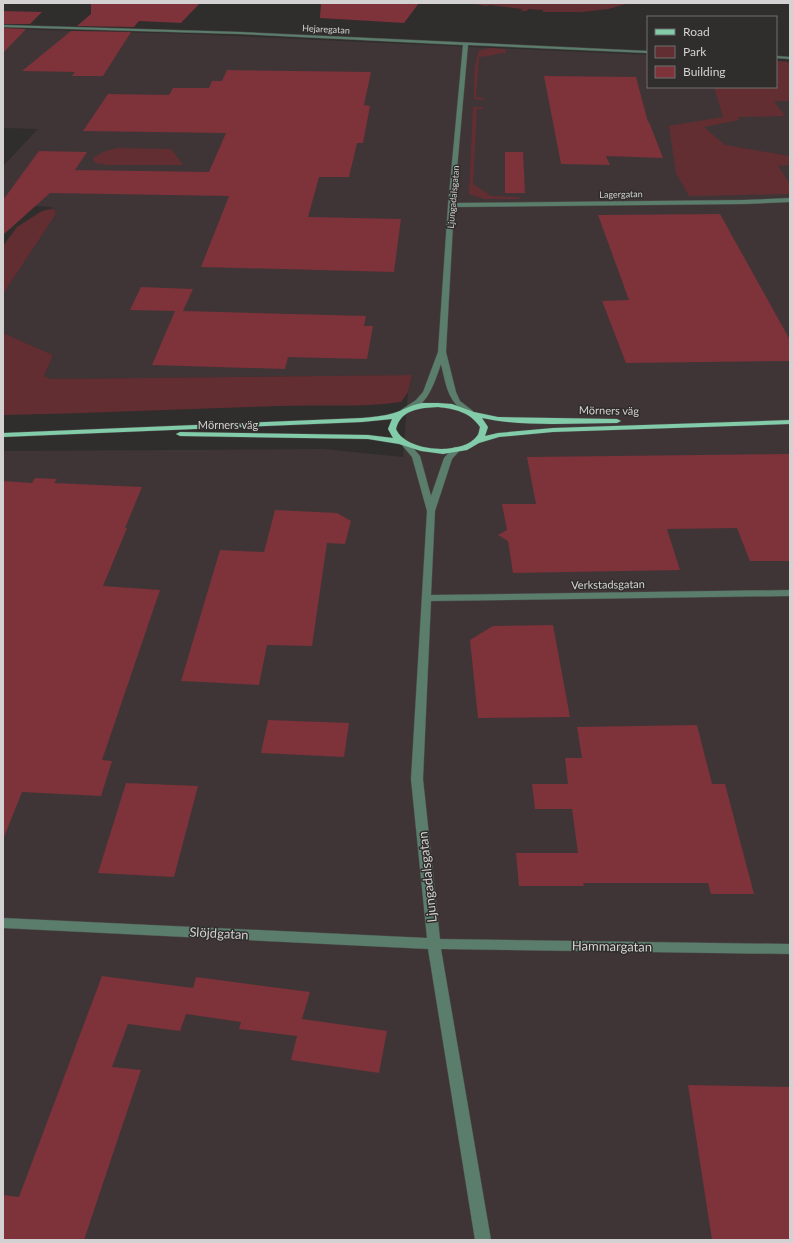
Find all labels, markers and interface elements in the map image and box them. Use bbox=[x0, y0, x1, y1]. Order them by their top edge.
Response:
legend bbox=[647, 16, 777, 88]
street label: Hejaregatan bbox=[302, 22, 350, 36]
text: Road bbox=[683, 24, 710, 39]
text: Park bbox=[683, 44, 707, 59]
text: Building bbox=[683, 64, 726, 79]
street label: Ljungadalsgatan bbox=[445, 165, 461, 229]
street label: Lagergatan bbox=[599, 188, 643, 200]
street label: Mörners väg bbox=[579, 403, 640, 417]
street label: Mörners väg bbox=[198, 418, 258, 431]
street label: Verkstadsgatan bbox=[571, 577, 645, 591]
street label: Ljungadalsgatan bbox=[414, 831, 440, 923]
street label: Slöjdgatan bbox=[189, 923, 249, 943]
street label: Hammargatan bbox=[572, 937, 652, 955]

